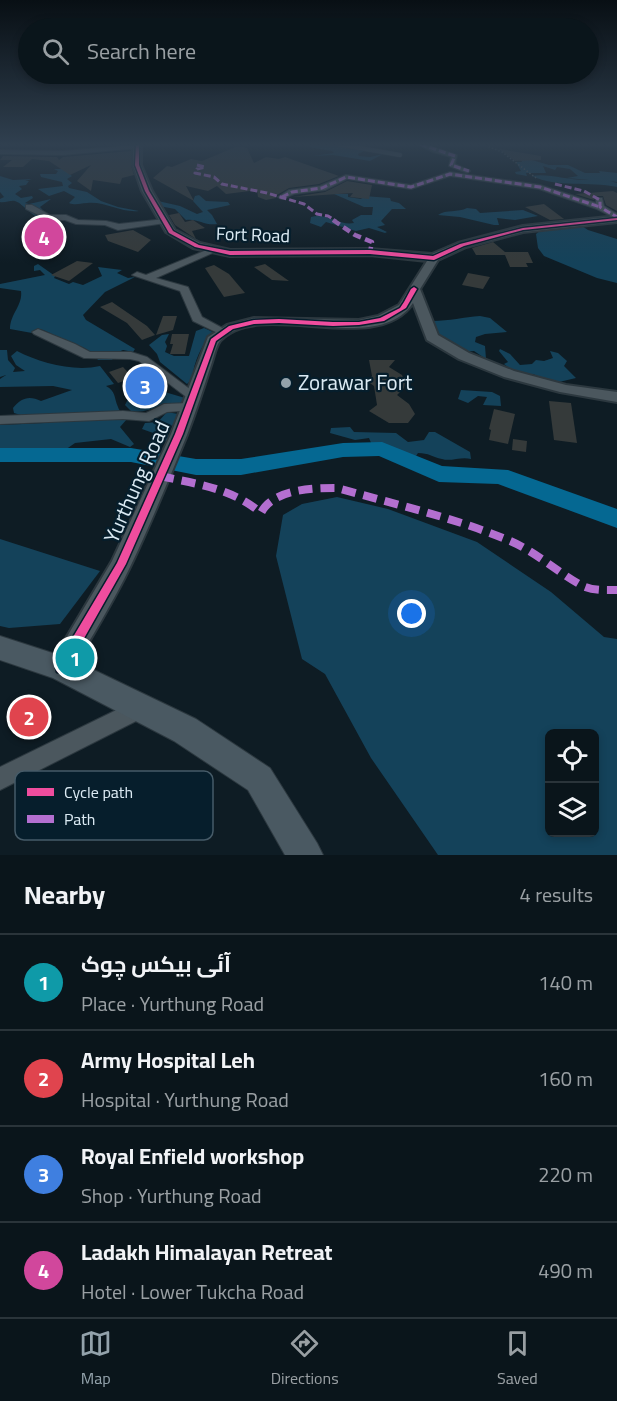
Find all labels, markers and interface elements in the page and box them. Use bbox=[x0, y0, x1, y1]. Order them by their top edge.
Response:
search box bbox=[18, 18, 599, 84]
text: Search here bbox=[87, 30, 196, 72]
icon: search bbox=[39, 35, 72, 68]
pin: 4 bbox=[24, 214, 63, 260]
street label: Fort Road bbox=[215, 217, 291, 252]
place label: Zorawar Fort bbox=[298, 363, 413, 402]
pin: 3 bbox=[126, 364, 164, 408]
marker: Zorawar Fort bbox=[279, 376, 293, 390]
street label: Yurthung Road bbox=[92, 414, 181, 550]
your location bbox=[397, 599, 426, 628]
pin: 1 bbox=[56, 636, 94, 680]
pin: 2 bbox=[9, 694, 48, 740]
map controls bbox=[545, 729, 599, 837]
button: locate bbox=[545, 729, 599, 783]
legend bbox=[15, 771, 213, 840]
text: Cycle path bbox=[64, 777, 133, 807]
button: layers bbox=[545, 783, 599, 837]
text: Path bbox=[64, 804, 95, 834]
text: Nearby bbox=[24, 870, 105, 919]
text: 4 results bbox=[520, 876, 593, 913]
text: آئی بیکس چوک bbox=[81, 943, 231, 985]
text: 1 bbox=[38, 964, 49, 1001]
text: 140 m bbox=[538, 964, 593, 1001]
text: Place · Yurthung Road bbox=[81, 985, 264, 1022]
text: Army Hospital Leh bbox=[81, 1039, 255, 1081]
text: 2 bbox=[38, 1060, 49, 1097]
text: 160 m bbox=[538, 1060, 593, 1097]
text: Hospital · Yurthung Road bbox=[81, 1081, 289, 1118]
text: Royal Enfield workshop bbox=[81, 1135, 304, 1177]
text: 3 bbox=[38, 1156, 49, 1193]
text: 220 m bbox=[538, 1156, 593, 1193]
text: Shop · Yurthung Road bbox=[81, 1177, 262, 1214]
text: Ladakh Himalayan Retreat bbox=[81, 1231, 332, 1273]
text: 4 bbox=[38, 1252, 49, 1289]
text: 490 m bbox=[538, 1252, 593, 1289]
text: Hotel · Lower Tukcha Road bbox=[81, 1273, 304, 1310]
tab: Map bbox=[79, 1327, 112, 1393]
tab: Directions bbox=[271, 1327, 339, 1393]
tab: Saved bbox=[497, 1327, 538, 1393]

